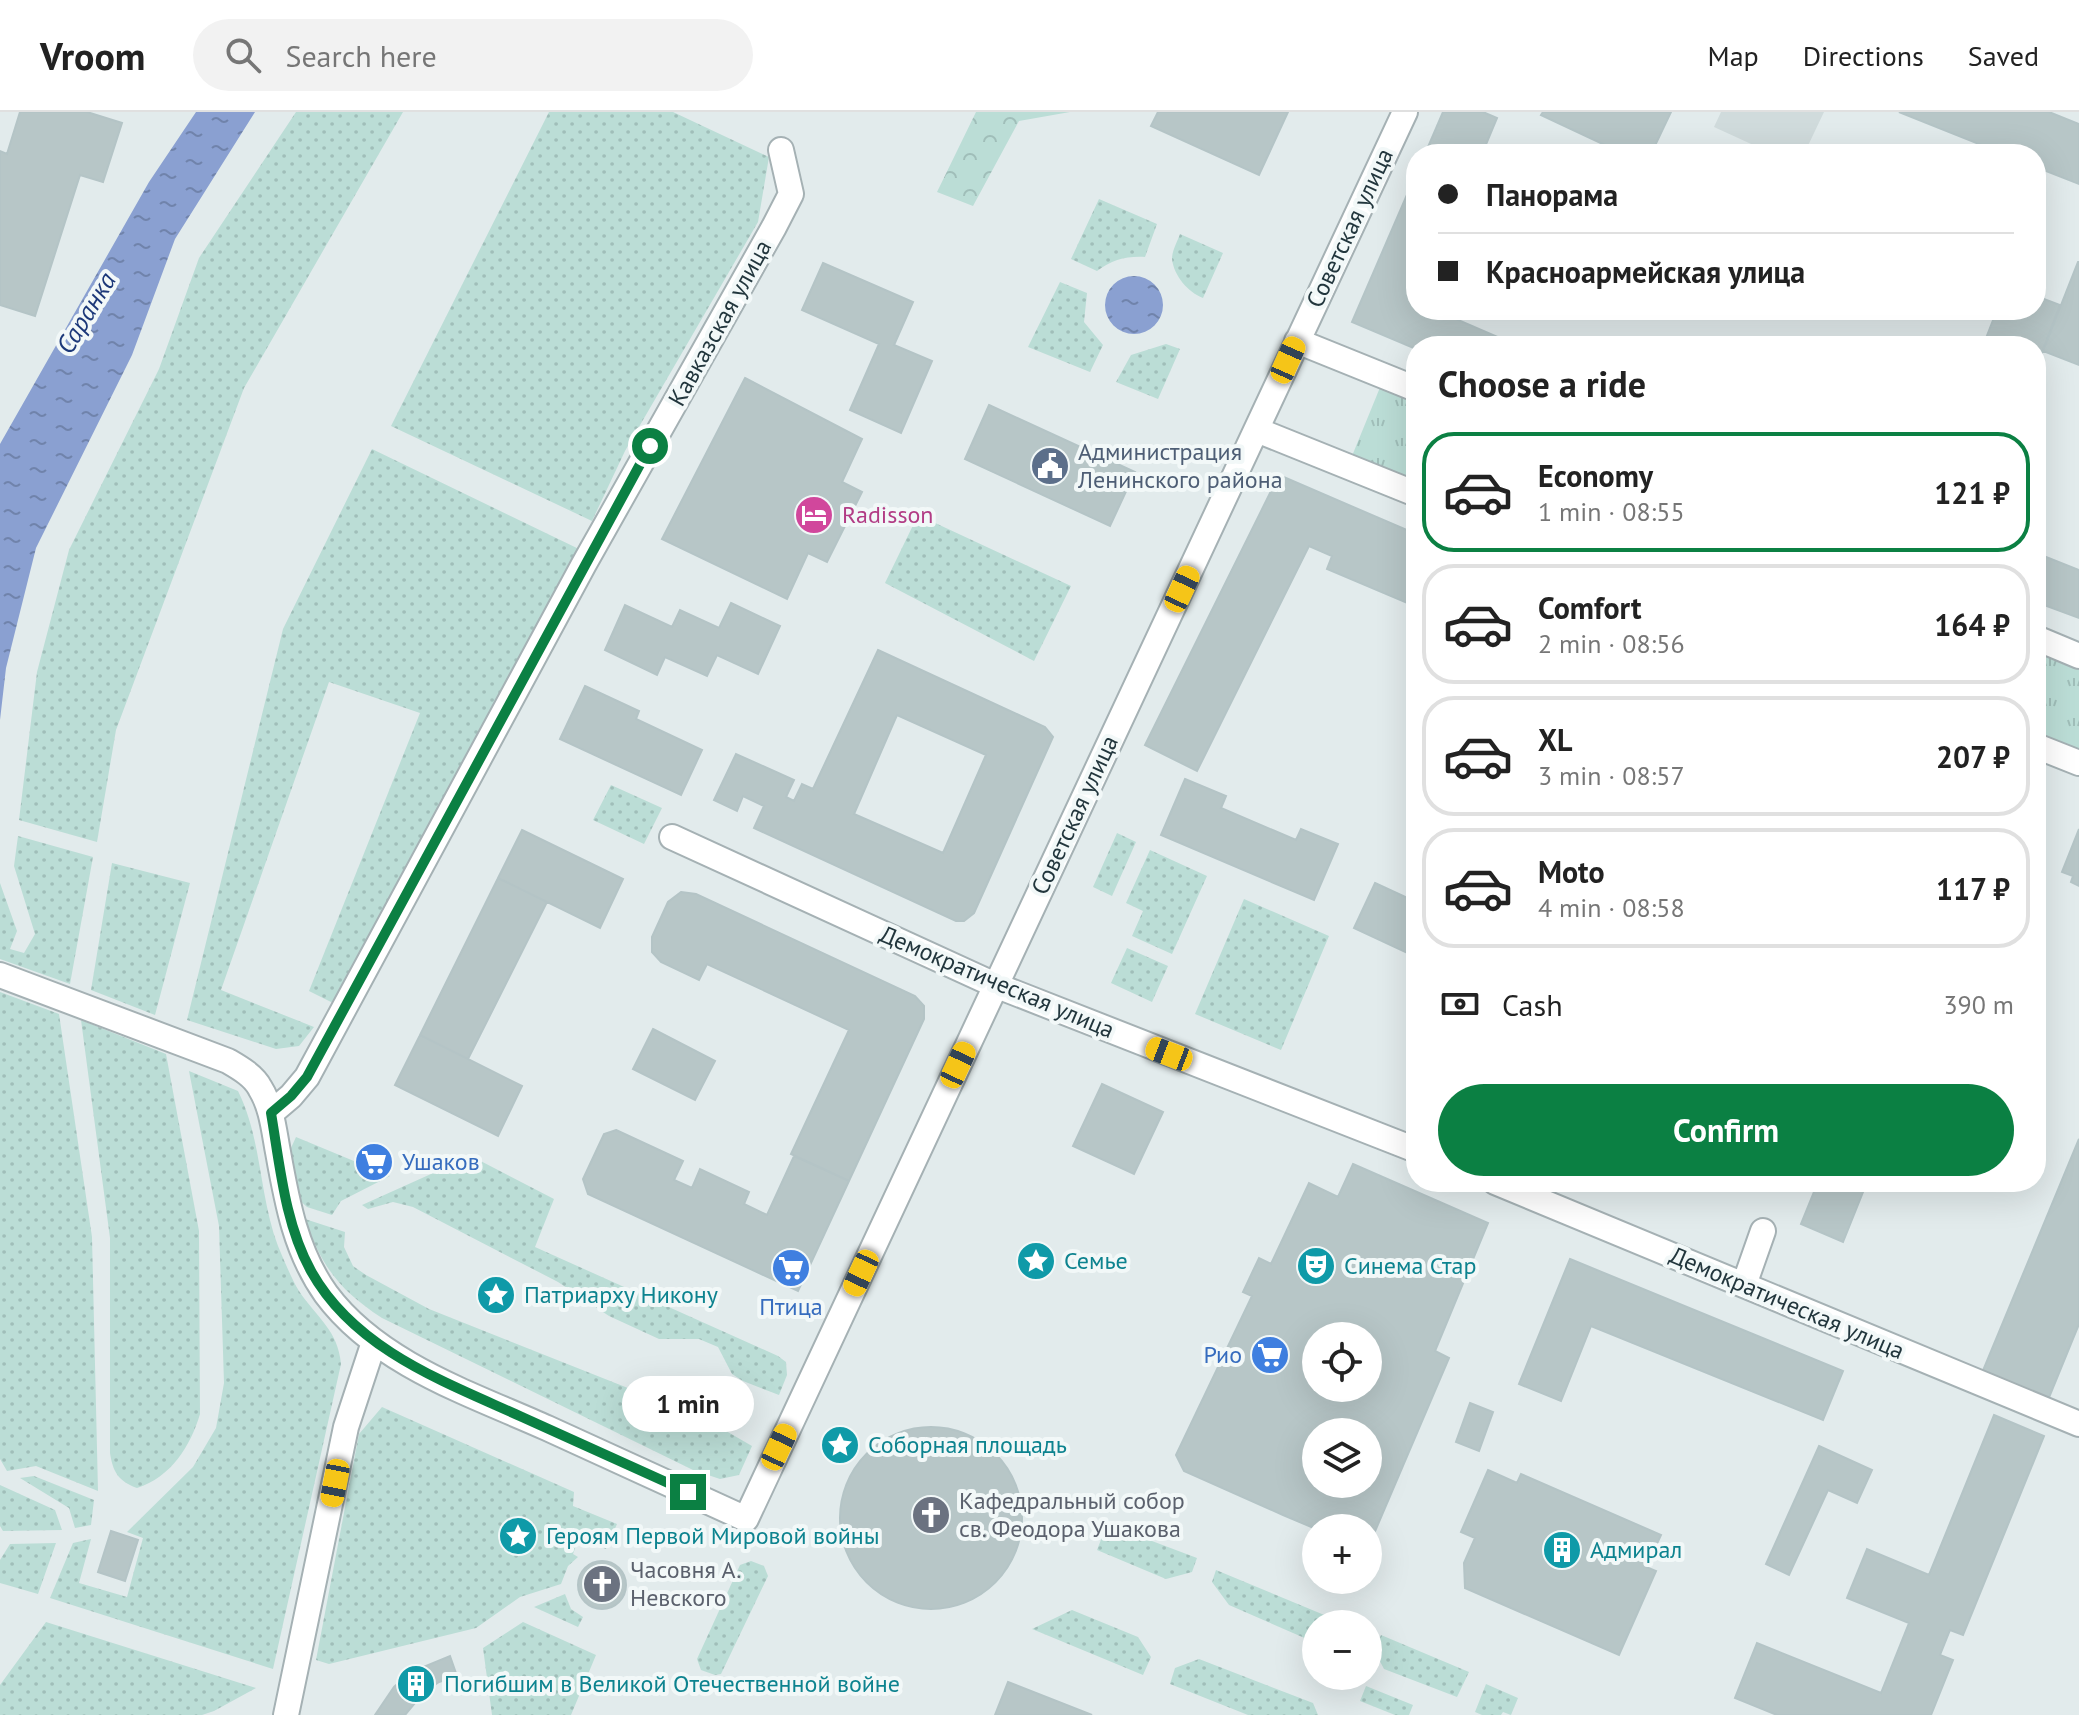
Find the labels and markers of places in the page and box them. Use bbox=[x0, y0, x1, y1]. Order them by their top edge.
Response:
place label: Администрация Ленинского района bbox=[1077, 436, 1283, 495]
public building icon: Администрация Ленинского района bbox=[1029, 445, 1071, 487]
hotel icon: Radisson bbox=[793, 494, 835, 536]
place label: Radisson bbox=[842, 499, 934, 530]
supermarket icon: Ушаков bbox=[353, 1141, 395, 1183]
place label: Ушаков bbox=[402, 1146, 480, 1177]
place icon: Семье bbox=[1015, 1240, 1057, 1282]
place label: Семье bbox=[1064, 1245, 1128, 1276]
theatre icon: Синема Стар bbox=[1295, 1245, 1337, 1287]
supermarket icon: Птица bbox=[770, 1247, 812, 1289]
place label: Синема Стар bbox=[1344, 1250, 1476, 1281]
place icon: Патриарху Никону bbox=[475, 1274, 517, 1316]
place label: Патриарху Никону bbox=[524, 1279, 718, 1310]
place label: Птица bbox=[759, 1291, 823, 1322]
supermarket icon: Рио bbox=[1249, 1334, 1291, 1376]
place label: Рио bbox=[1203, 1339, 1242, 1370]
place icon: Соборная площадь bbox=[819, 1424, 861, 1466]
place label: Соборная площадь bbox=[868, 1429, 1067, 1460]
place label: Кафедральный собор св. Феодора Ушакова bbox=[959, 1485, 1185, 1544]
church icon: Кафедральный собор св. Феодора Ушакова bbox=[910, 1494, 952, 1536]
place icon: Героям Первой Мировой войны bbox=[497, 1515, 539, 1557]
place label: Героям Первой Мировой войны bbox=[546, 1520, 880, 1551]
building icon: Адмирал bbox=[1541, 1529, 1583, 1571]
place label: Адмирал bbox=[1590, 1534, 1682, 1565]
place label: Часовня А. Невского bbox=[630, 1554, 741, 1613]
church icon: Часовня А. Невского bbox=[581, 1563, 623, 1605]
building icon: Погибшим в Великой Отечественной войне bbox=[395, 1663, 437, 1705]
place label: Погибшим в Великой Отечественной войне bbox=[444, 1668, 900, 1699]

